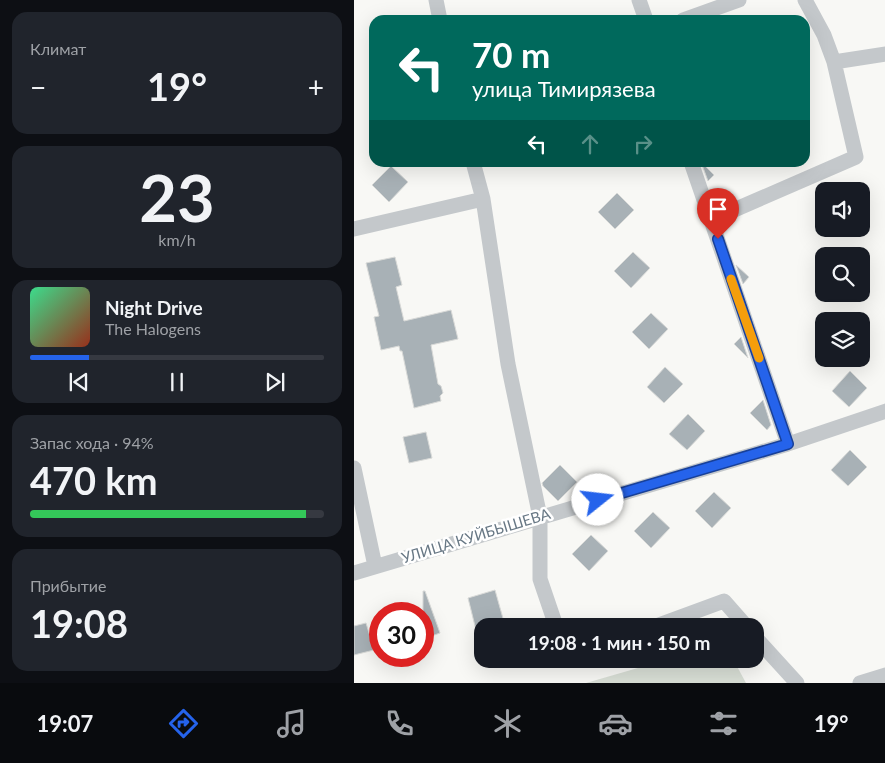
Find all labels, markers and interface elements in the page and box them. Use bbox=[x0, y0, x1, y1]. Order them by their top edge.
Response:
text: 70 m bbox=[472, 33, 550, 75]
icon: left bbox=[389, 35, 454, 100]
text: Климат bbox=[30, 39, 86, 58]
text: 19° bbox=[147, 63, 207, 109]
text: − bbox=[30, 70, 46, 104]
text: + bbox=[308, 70, 324, 104]
text: улица Тимирязева bbox=[472, 75, 656, 102]
icon: left bbox=[523, 130, 551, 158]
icon: ahead bbox=[576, 130, 604, 158]
icon: right bbox=[629, 130, 657, 158]
text: 23 bbox=[139, 158, 215, 236]
map controls bbox=[815, 182, 870, 367]
button: sound bbox=[815, 182, 870, 237]
pin bbox=[697, 188, 739, 239]
icon: arrive bbox=[704, 195, 732, 223]
text: km/h bbox=[158, 230, 196, 249]
button: search bbox=[815, 247, 870, 302]
text: Night Drive bbox=[105, 296, 203, 319]
button: layers bbox=[815, 312, 870, 367]
text: The Halogens bbox=[105, 319, 201, 338]
icon: previous bbox=[65, 368, 93, 396]
icon: pause bbox=[163, 368, 191, 396]
icon: next bbox=[261, 368, 289, 396]
text: Запас хода · 94% bbox=[30, 433, 154, 452]
text: 470 km bbox=[30, 457, 158, 503]
position arrow bbox=[571, 473, 623, 525]
street label: УЛИЦА КУЙБЫШЕВА bbox=[399, 504, 553, 566]
text: Прибытие bbox=[30, 576, 106, 595]
text: 19:08 bbox=[30, 600, 128, 646]
speed limit sign: 30 bbox=[369, 602, 434, 667]
text: 19:08 · 1 мин · 150 m bbox=[528, 631, 710, 654]
icon: directions bbox=[166, 706, 201, 741]
icon: music bbox=[274, 706, 309, 741]
icon: phone bbox=[382, 706, 417, 741]
icon: climate bbox=[490, 706, 525, 741]
icon: car bbox=[598, 706, 633, 741]
icon: filters bbox=[706, 706, 741, 741]
text: 19:07 bbox=[36, 710, 93, 737]
text: 19° bbox=[814, 710, 848, 737]

